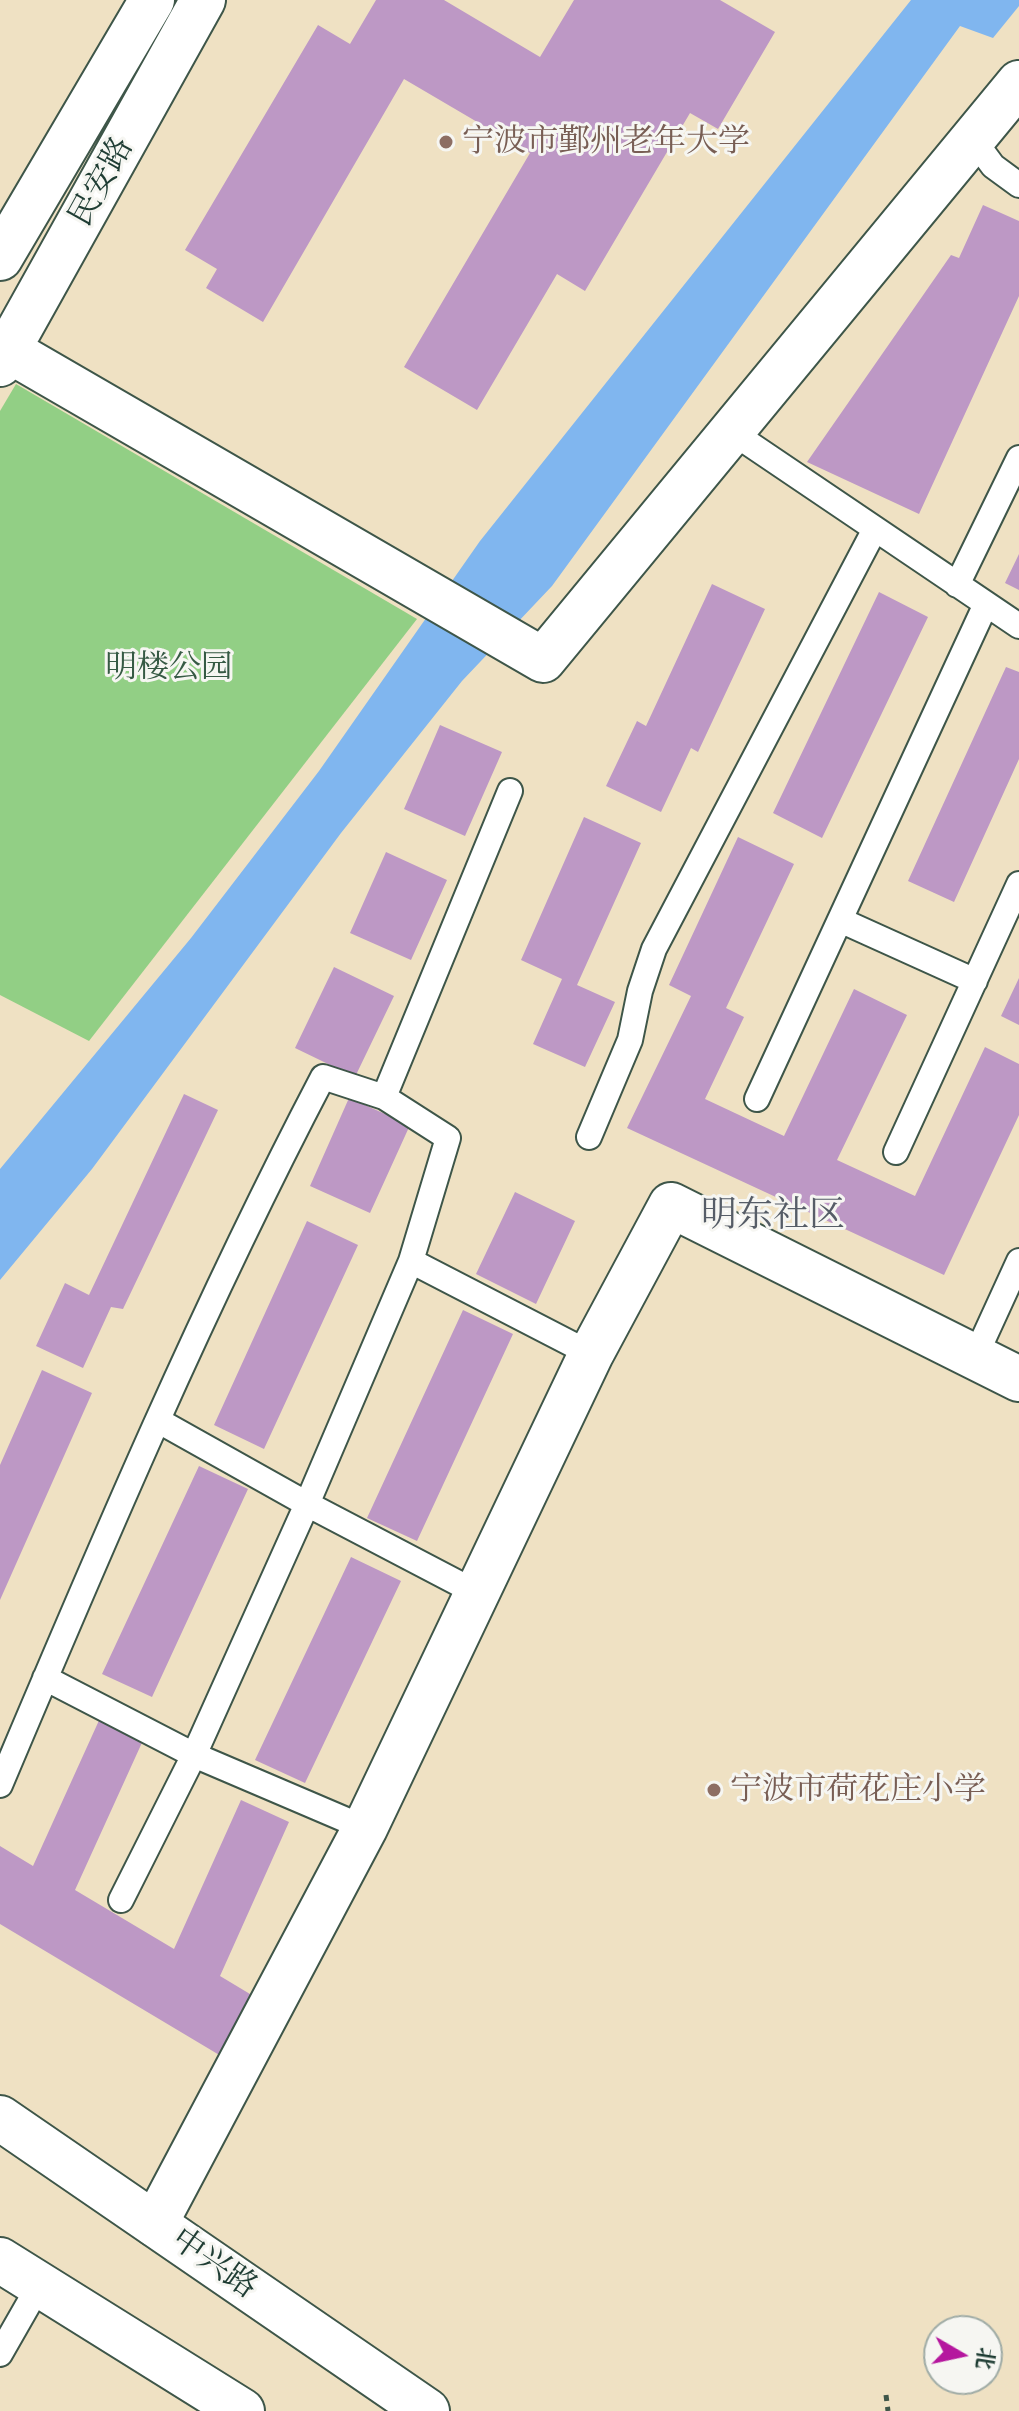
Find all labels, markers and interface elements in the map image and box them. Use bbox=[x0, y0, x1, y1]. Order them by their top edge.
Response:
place label: 宁波市鄞州老年大学 bbox=[462, 123, 750, 161]
street label: 民安路 bbox=[62, 131, 142, 233]
marker: 宁波市鄞州老年大学 bbox=[437, 133, 455, 151]
park label: 明楼公园 bbox=[105, 649, 233, 687]
district label: 明东社区 bbox=[701, 1194, 845, 1238]
place label: 宁波市荷花庄小学 bbox=[730, 1771, 986, 1809]
marker: 宁波市荷花庄小学 bbox=[705, 1781, 723, 1799]
street label: 中兴路 bbox=[164, 2221, 264, 2307]
north arrow bbox=[923, 2315, 1003, 2395]
text: 北 bbox=[969, 2345, 1001, 2372]

